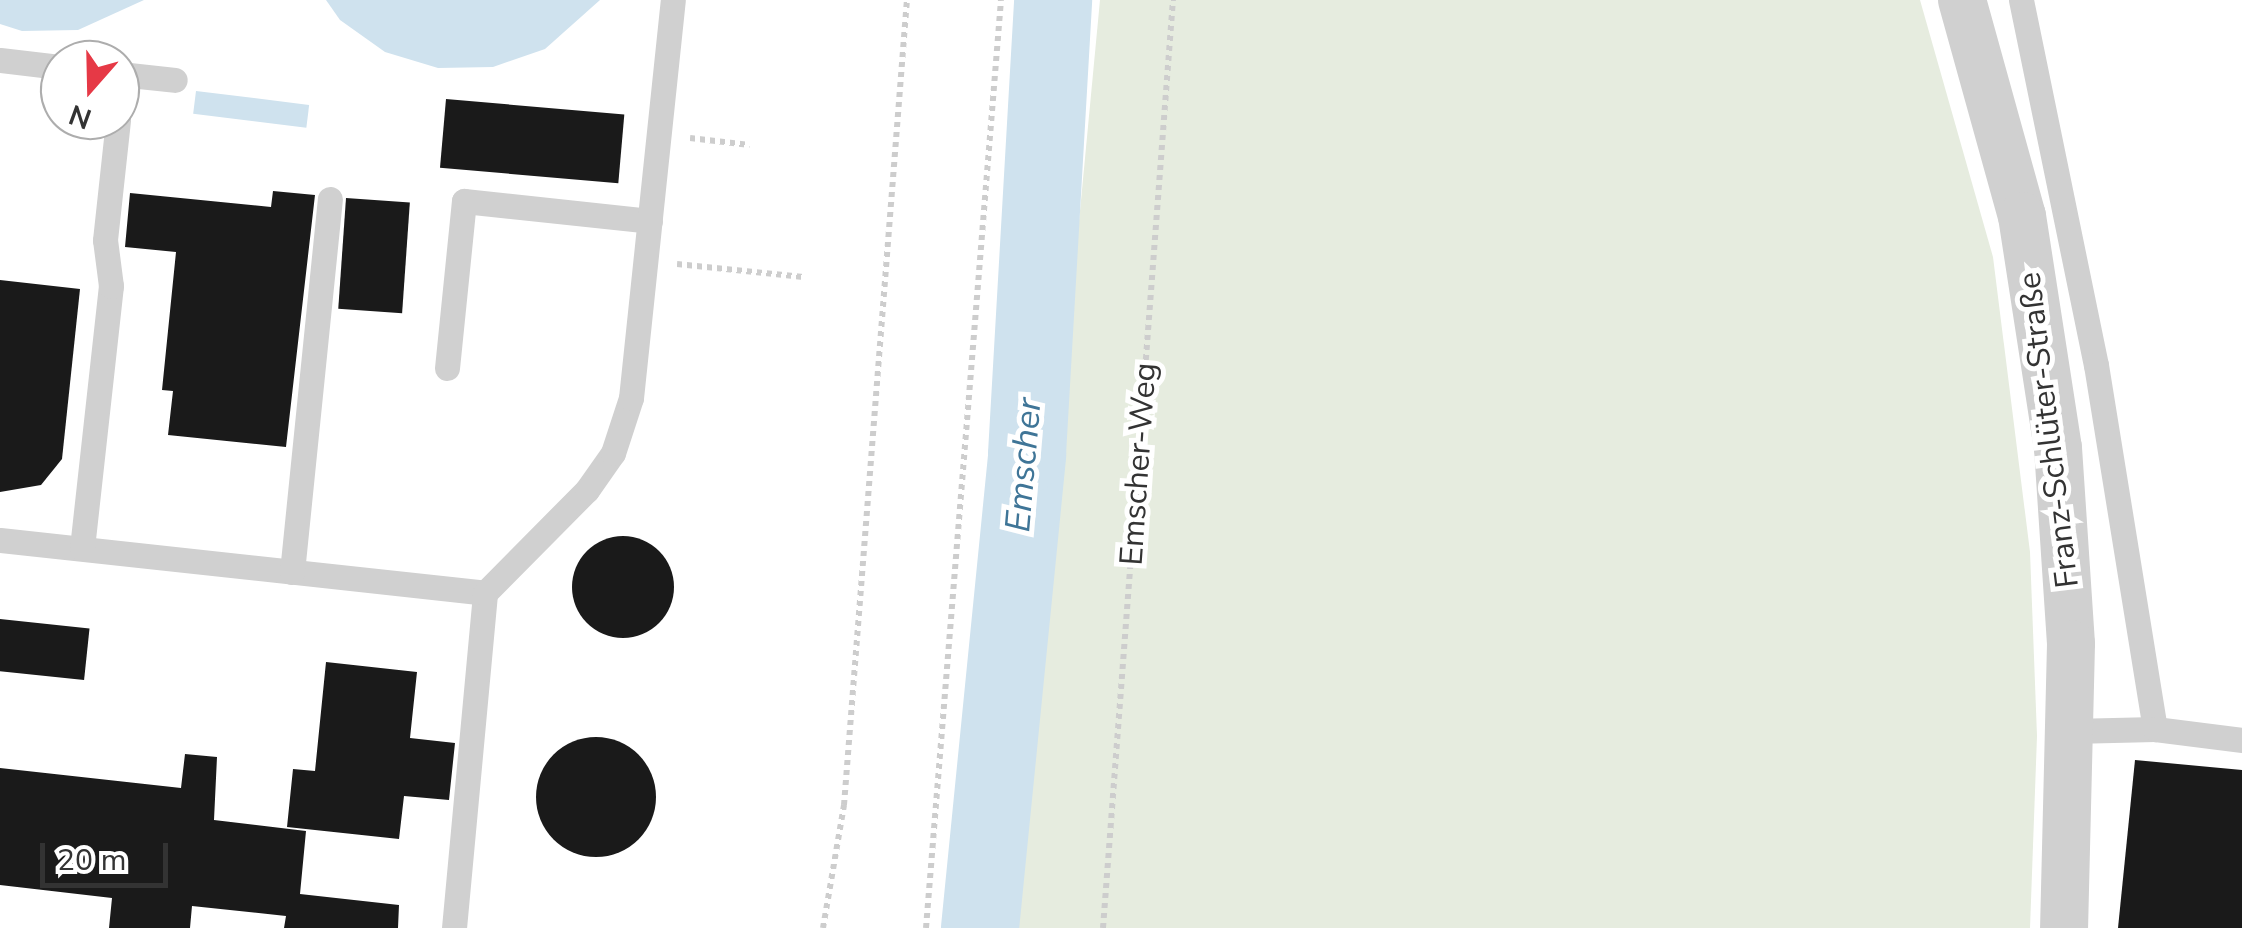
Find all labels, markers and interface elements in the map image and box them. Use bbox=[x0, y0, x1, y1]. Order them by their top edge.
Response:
north arrow bbox=[40, 40, 140, 140]
text: N bbox=[64, 95, 97, 138]
street label: Franz-Schlüter-Straße bbox=[2011, 270, 2087, 590]
street label: Emscher-Weg bbox=[1113, 361, 1165, 567]
water label: Emscher bbox=[997, 396, 1051, 534]
scale bar bbox=[45, 823, 172, 885]
text: 20 m bbox=[57, 840, 126, 881]

